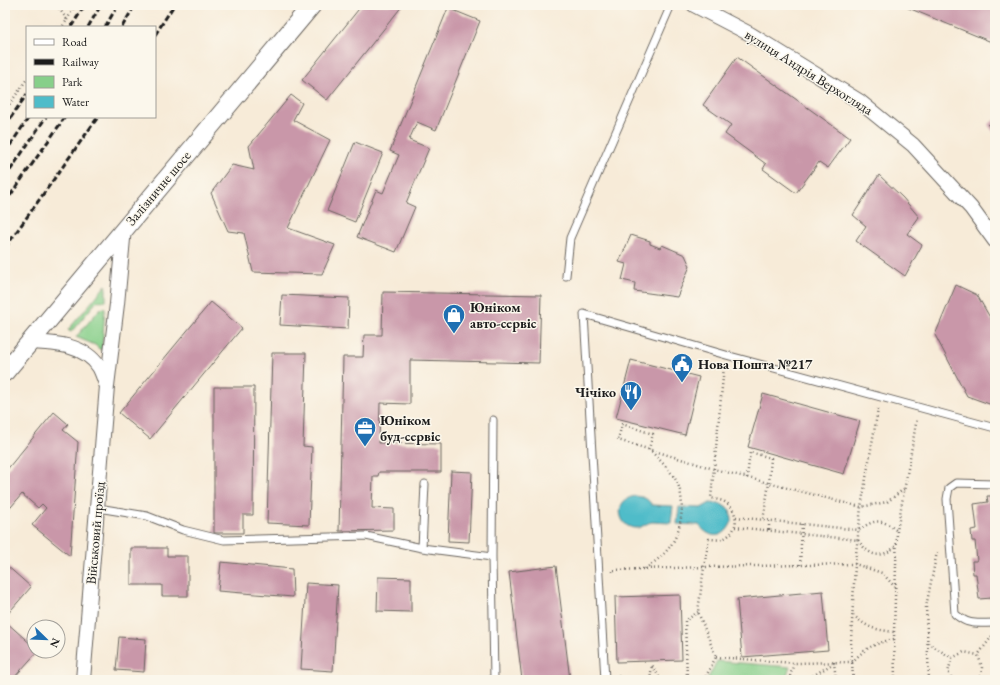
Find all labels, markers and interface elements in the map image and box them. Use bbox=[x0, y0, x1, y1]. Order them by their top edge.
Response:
street label: вулиця Андрія Верхогляда bbox=[742, 25, 877, 119]
legend bbox=[26, 26, 156, 118]
text: Road bbox=[62, 34, 88, 50]
text: Railway bbox=[62, 54, 100, 70]
text: Park bbox=[62, 74, 83, 90]
text: Water bbox=[62, 94, 89, 110]
street label: Залізничне шосе bbox=[121, 146, 195, 229]
place label: Юніком авто-сервіс bbox=[470, 298, 537, 332]
shop icon: Юніком авто-сервіс bbox=[441, 302, 467, 335]
public building icon: Нова Пошта №217 bbox=[669, 351, 695, 384]
place label: Нова Пошта №217 bbox=[698, 355, 813, 373]
restaurant icon: Чічіко bbox=[618, 379, 644, 412]
place label: Чічіко bbox=[575, 383, 616, 401]
place label: Юніком буд-сервіс bbox=[380, 411, 441, 445]
office icon: Юніком буд-сервіс bbox=[352, 415, 378, 448]
street label: Військовий проїзд bbox=[82, 480, 109, 585]
north arrow bbox=[26, 619, 66, 659]
text: N bbox=[47, 636, 63, 650]

